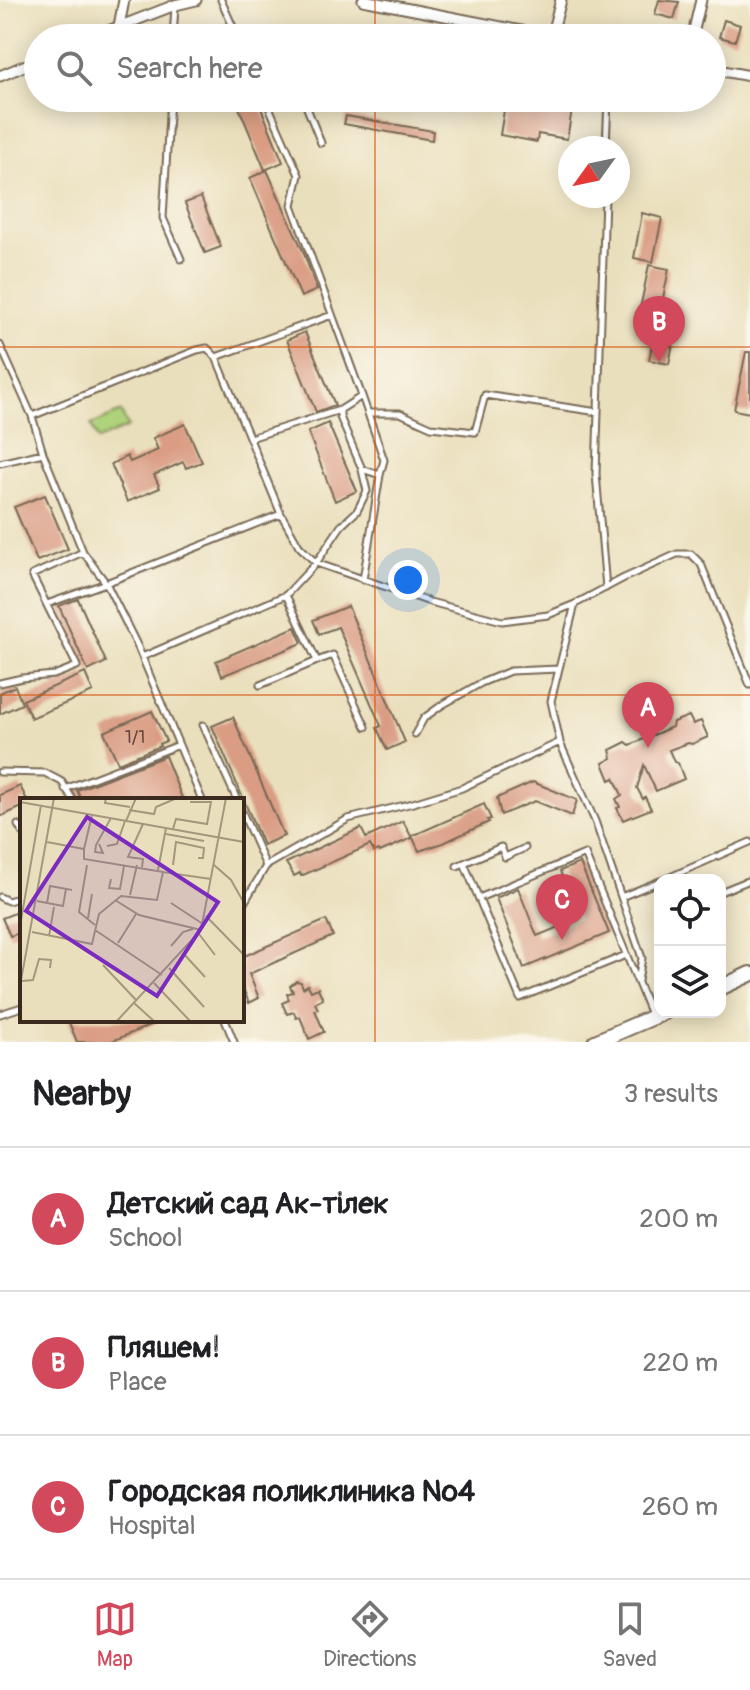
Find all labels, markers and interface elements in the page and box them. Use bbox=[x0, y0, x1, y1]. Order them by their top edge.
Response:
search box bbox=[24, 24, 726, 112]
icon: search bbox=[52, 46, 96, 90]
text: Search here bbox=[116, 50, 263, 87]
north arrow bbox=[558, 136, 630, 208]
pin: B bbox=[633, 296, 685, 362]
your location bbox=[388, 560, 428, 600]
pin: A bbox=[622, 682, 674, 748]
house number: 1/1 bbox=[125, 726, 145, 749]
inset map bbox=[20, 798, 244, 1022]
pin: C bbox=[536, 874, 588, 940]
map controls bbox=[654, 874, 726, 1018]
button: locate bbox=[654, 874, 726, 946]
button: layers bbox=[654, 946, 726, 1018]
text: Nearby bbox=[32, 1073, 131, 1116]
text: 3 results bbox=[624, 1078, 718, 1110]
text: Детский сад Ак-тiлек bbox=[108, 1185, 389, 1222]
text: A bbox=[50, 1203, 66, 1235]
text: 200 m bbox=[639, 1203, 718, 1235]
text: School bbox=[108, 1222, 183, 1254]
text: Пляшем! bbox=[108, 1329, 220, 1366]
text: B bbox=[51, 1347, 65, 1379]
text: 220 m bbox=[642, 1347, 718, 1379]
text: Place bbox=[108, 1366, 167, 1398]
text: Городская поликлиника №4 bbox=[108, 1473, 475, 1510]
text: C bbox=[50, 1491, 66, 1523]
text: 260 m bbox=[642, 1491, 718, 1523]
text: Hospital bbox=[108, 1510, 196, 1542]
tab: Map bbox=[93, 1597, 137, 1673]
tab: Directions bbox=[323, 1597, 416, 1673]
tab: Saved bbox=[602, 1597, 657, 1673]

